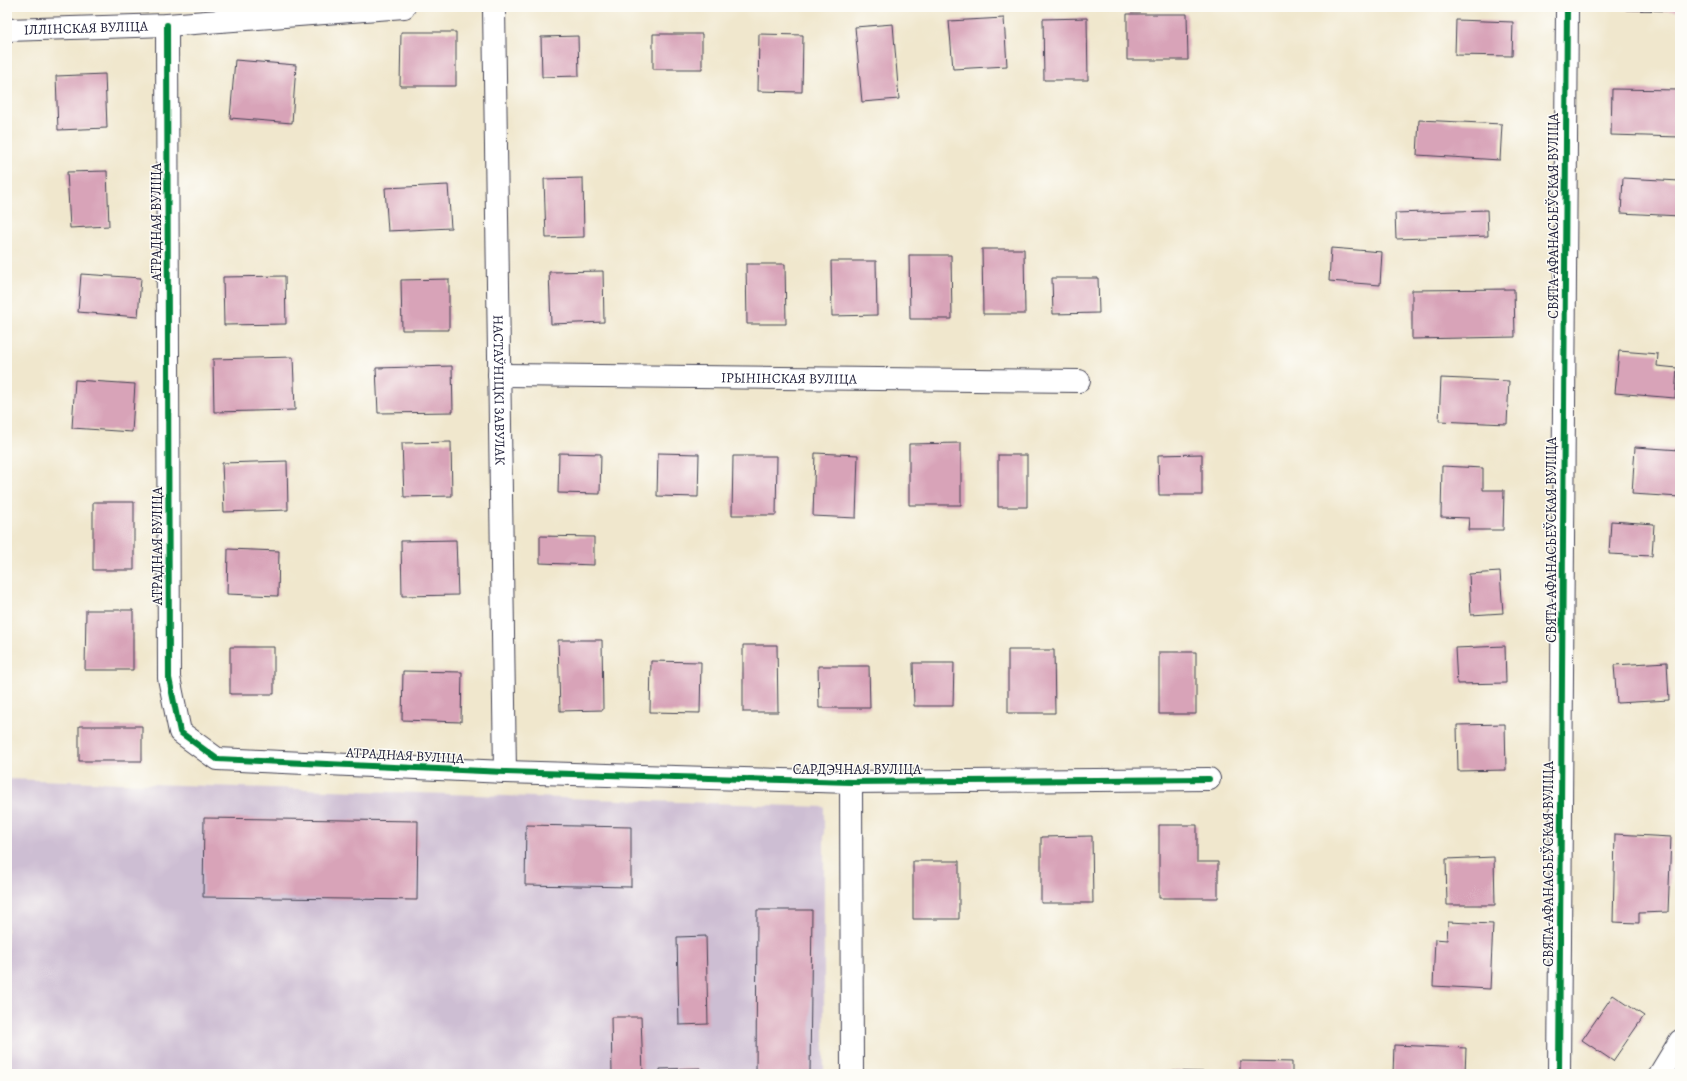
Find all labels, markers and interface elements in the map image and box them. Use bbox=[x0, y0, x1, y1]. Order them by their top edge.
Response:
street label: ІЛЛІНСКАЯ ВУЛІЦА bbox=[24, 17, 149, 39]
street label: СВЯТА-АФАНАСЬЕЎСКАЯ ВУЛІЦА bbox=[1544, 112, 1563, 319]
street label: АТРАДНАЯ ВУЛІЦА bbox=[147, 162, 166, 282]
street label: НАСТАЎНІЦКІ ЗАВУЛАК bbox=[488, 315, 510, 465]
street label: ІРЫНІНСКАЯ ВУЛІЦА bbox=[721, 368, 858, 389]
street label: СВЯТА-АФАНАСЬЕЎСКАЯ ВУЛІЦА bbox=[1542, 436, 1561, 643]
street label: АТРАДНАЯ ВУЛІЦА bbox=[148, 486, 167, 606]
street label: АТРАДНАЯ ВУЛІЦА bbox=[344, 743, 465, 768]
street label: САРДЭЧНАЯ ВУЛІЦА bbox=[793, 760, 922, 779]
street label: СВЯТА-АФАНАСЬЕЎСКАЯ ВУЛІЦА bbox=[1539, 760, 1558, 967]

